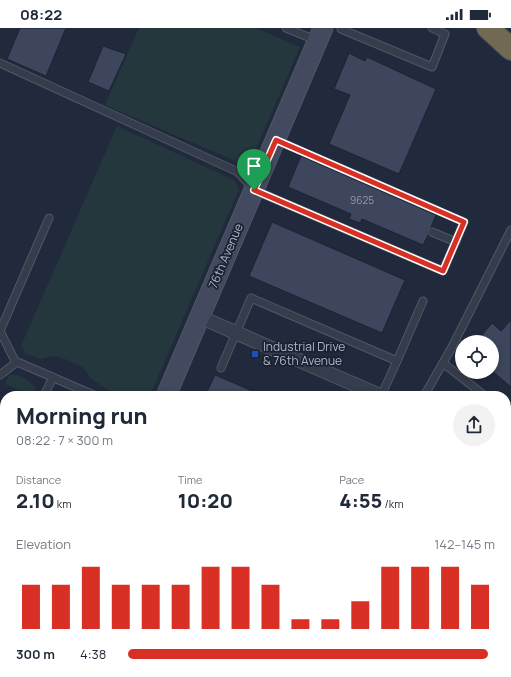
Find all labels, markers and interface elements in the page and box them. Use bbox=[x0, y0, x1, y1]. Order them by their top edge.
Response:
text: 08:22 bbox=[20, 4, 62, 25]
pin bbox=[237, 149, 271, 190]
icon: arrive bbox=[243, 155, 265, 177]
house number: 9625 bbox=[350, 193, 374, 207]
street label: 76th Avenue bbox=[204, 221, 247, 291]
map controls bbox=[455, 335, 499, 379]
button: locate bbox=[455, 335, 499, 379]
place label: Industrial Drive & 76th Avenue bbox=[263, 338, 345, 369]
marker: Industrial Drive & 76th Avenue bbox=[250, 349, 260, 359]
text: Morning run bbox=[16, 401, 147, 431]
button: share bbox=[453, 404, 495, 446]
text: 08:22 · 7 × 300 m bbox=[16, 431, 113, 449]
text: Distance bbox=[16, 472, 61, 487]
text: Time bbox=[178, 472, 203, 487]
text: Pace bbox=[339, 472, 364, 487]
text: 2.10 bbox=[16, 487, 55, 514]
text: 10:20 bbox=[178, 487, 233, 514]
text: 4:55 bbox=[339, 487, 382, 514]
text: km bbox=[55, 496, 72, 511]
text: /km bbox=[382, 496, 404, 511]
text: Elevation bbox=[16, 535, 71, 553]
text: 142–145 m bbox=[434, 535, 495, 553]
text: 300 m bbox=[16, 645, 55, 663]
text: 4:38 bbox=[80, 645, 106, 663]

